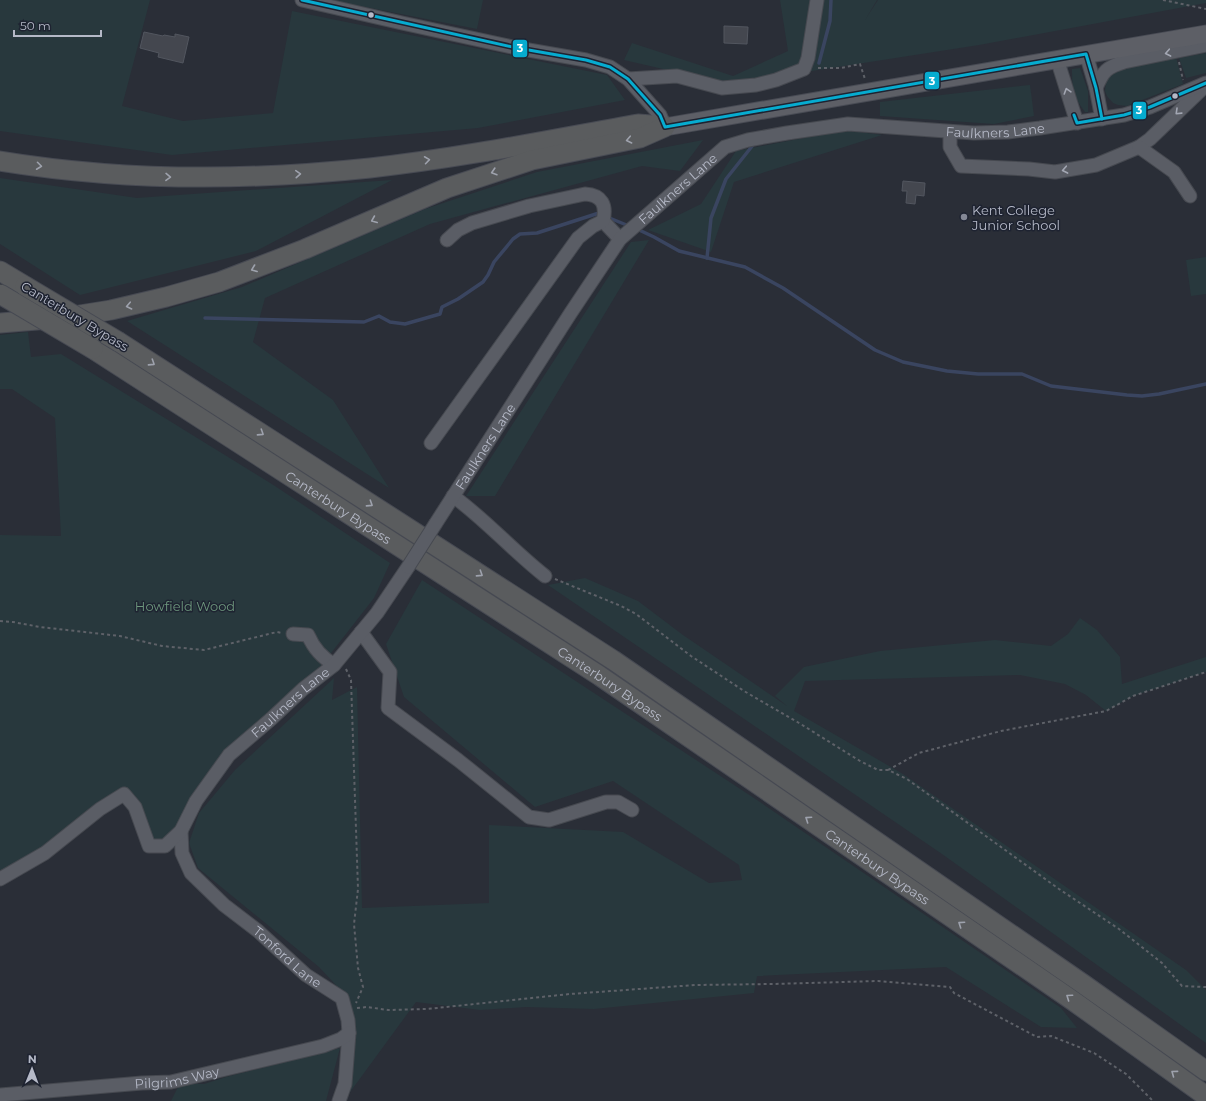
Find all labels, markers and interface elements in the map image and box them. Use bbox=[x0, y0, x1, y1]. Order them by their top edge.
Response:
unlabelled marker bbox=[366, 10, 376, 20]
scale bar bbox=[14, 12, 101, 38]
text: 50 m bbox=[20, 18, 51, 33]
line badge: 3 bbox=[512, 39, 528, 58]
text: 3 bbox=[516, 41, 524, 55]
one-way arrow bbox=[1165, 48, 1171, 56]
line badge: 3 bbox=[924, 71, 940, 90]
text: 3 bbox=[928, 74, 936, 88]
one-way arrow bbox=[1063, 88, 1072, 95]
unlabelled marker bbox=[1170, 91, 1180, 101]
line badge: 3 bbox=[1132, 101, 1147, 120]
text: 3 bbox=[1135, 103, 1143, 117]
one-way arrow bbox=[1175, 107, 1183, 115]
street label: Faulkners Lane bbox=[945, 119, 1046, 141]
one-way arrow bbox=[626, 136, 632, 144]
street label: Faulkners Lane bbox=[635, 150, 720, 227]
one-way arrow bbox=[424, 156, 430, 165]
one-way arrow bbox=[36, 162, 42, 171]
one-way arrow bbox=[1062, 166, 1069, 174]
one-way arrow bbox=[491, 167, 498, 176]
one-way arrow bbox=[295, 169, 301, 178]
one-way arrow bbox=[165, 172, 171, 181]
place label: Kent College Junior School bbox=[971, 202, 1060, 233]
marker: Kent College Junior School bbox=[959, 212, 969, 222]
one-way arrow bbox=[370, 215, 377, 223]
one-way arrow bbox=[250, 265, 257, 273]
street label: Canterbury Bypass bbox=[18, 278, 132, 354]
one-way arrow bbox=[126, 301, 132, 310]
one-way arrow bbox=[148, 358, 155, 366]
street label: Faulkners Lane bbox=[452, 400, 519, 492]
one-way arrow bbox=[257, 429, 264, 436]
street label: Canterbury Bypass bbox=[282, 467, 394, 547]
one-way arrow bbox=[366, 499, 373, 507]
one-way arrow bbox=[476, 569, 483, 577]
park label: Howfield Wood bbox=[135, 598, 235, 614]
street label: Canterbury Bypass bbox=[555, 643, 666, 725]
street label: Faulkners Lane bbox=[247, 664, 333, 741]
one-way arrow bbox=[805, 816, 812, 824]
street label: Canterbury Bypass bbox=[822, 825, 933, 908]
one-way arrow bbox=[959, 922, 966, 929]
street label: Tonford Lane bbox=[250, 923, 325, 991]
one-way arrow bbox=[1066, 995, 1073, 1002]
north arrow bbox=[12, 1049, 52, 1089]
text: N bbox=[28, 1052, 37, 1066]
street label: Pilgrims Way bbox=[134, 1063, 222, 1092]
one-way arrow bbox=[1172, 1071, 1179, 1078]

